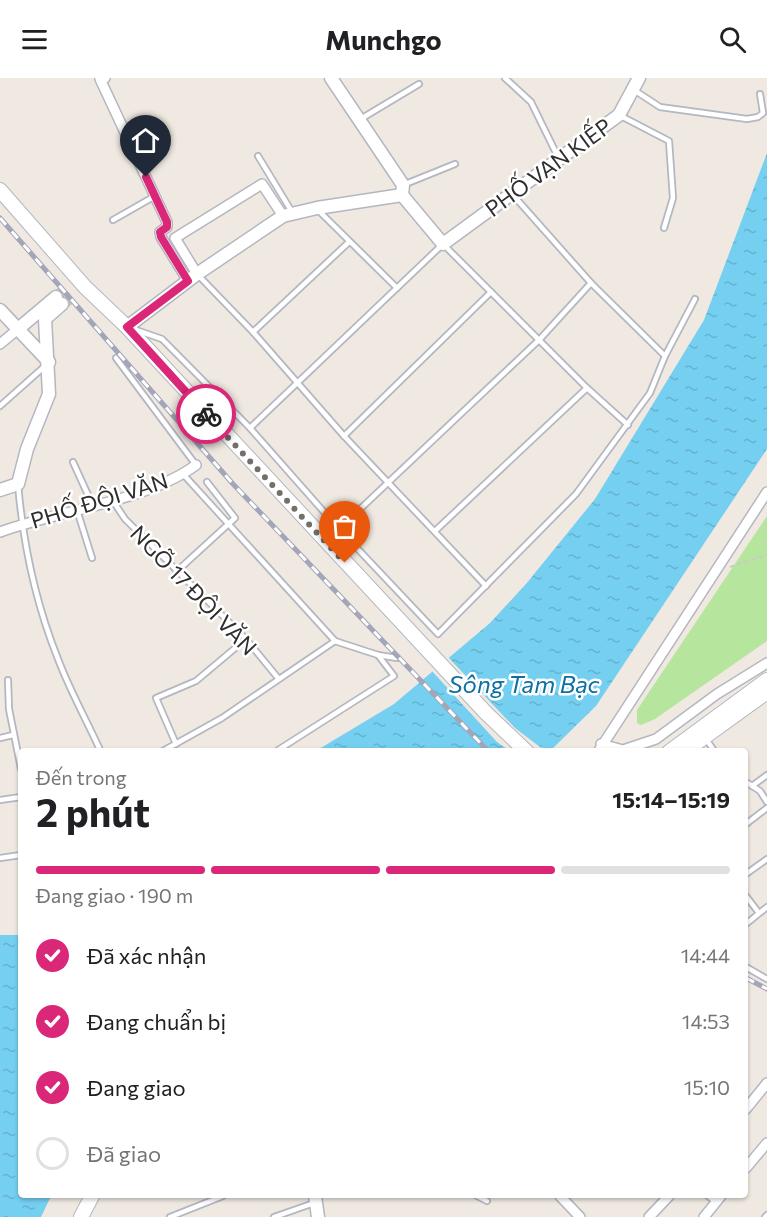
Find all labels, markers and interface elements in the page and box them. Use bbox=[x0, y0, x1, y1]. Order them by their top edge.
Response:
icon: menu bbox=[18, 23, 51, 56]
text: Munchgo bbox=[325, 23, 442, 56]
icon: search bbox=[716, 23, 749, 56]
street label: PHỐ VẠN KIẾP bbox=[478, 110, 617, 222]
pin bbox=[120, 115, 171, 177]
icon: home bbox=[129, 124, 162, 157]
courier bbox=[176, 384, 236, 444]
icon: bike bbox=[190, 398, 223, 431]
street label: PHỐ ĐỘI VĂN bbox=[26, 464, 171, 534]
pin bbox=[319, 501, 370, 563]
icon: bag bbox=[328, 510, 361, 543]
street label: NGÕ 17 ĐỘI VĂN bbox=[125, 519, 263, 661]
water label: Sông Tam Bạc bbox=[449, 669, 600, 698]
text: Đến trong bbox=[36, 765, 127, 789]
text: 15:14–15:19 bbox=[612, 786, 730, 813]
text: 2 phút bbox=[36, 787, 150, 835]
text: Đang giao · 190 m bbox=[36, 883, 193, 907]
icon: check bbox=[36, 939, 69, 972]
text: Đã xác nhận bbox=[87, 942, 206, 969]
text: 14:44 bbox=[681, 943, 730, 967]
icon: check bbox=[36, 1005, 69, 1038]
text: Đang chuẩn bị bbox=[87, 1008, 226, 1035]
text: 14:53 bbox=[682, 1009, 730, 1033]
icon: check bbox=[36, 1071, 69, 1104]
text: Đang giao bbox=[87, 1074, 186, 1101]
text: 15:10 bbox=[684, 1075, 730, 1099]
text: Đã giao bbox=[87, 1140, 161, 1167]

